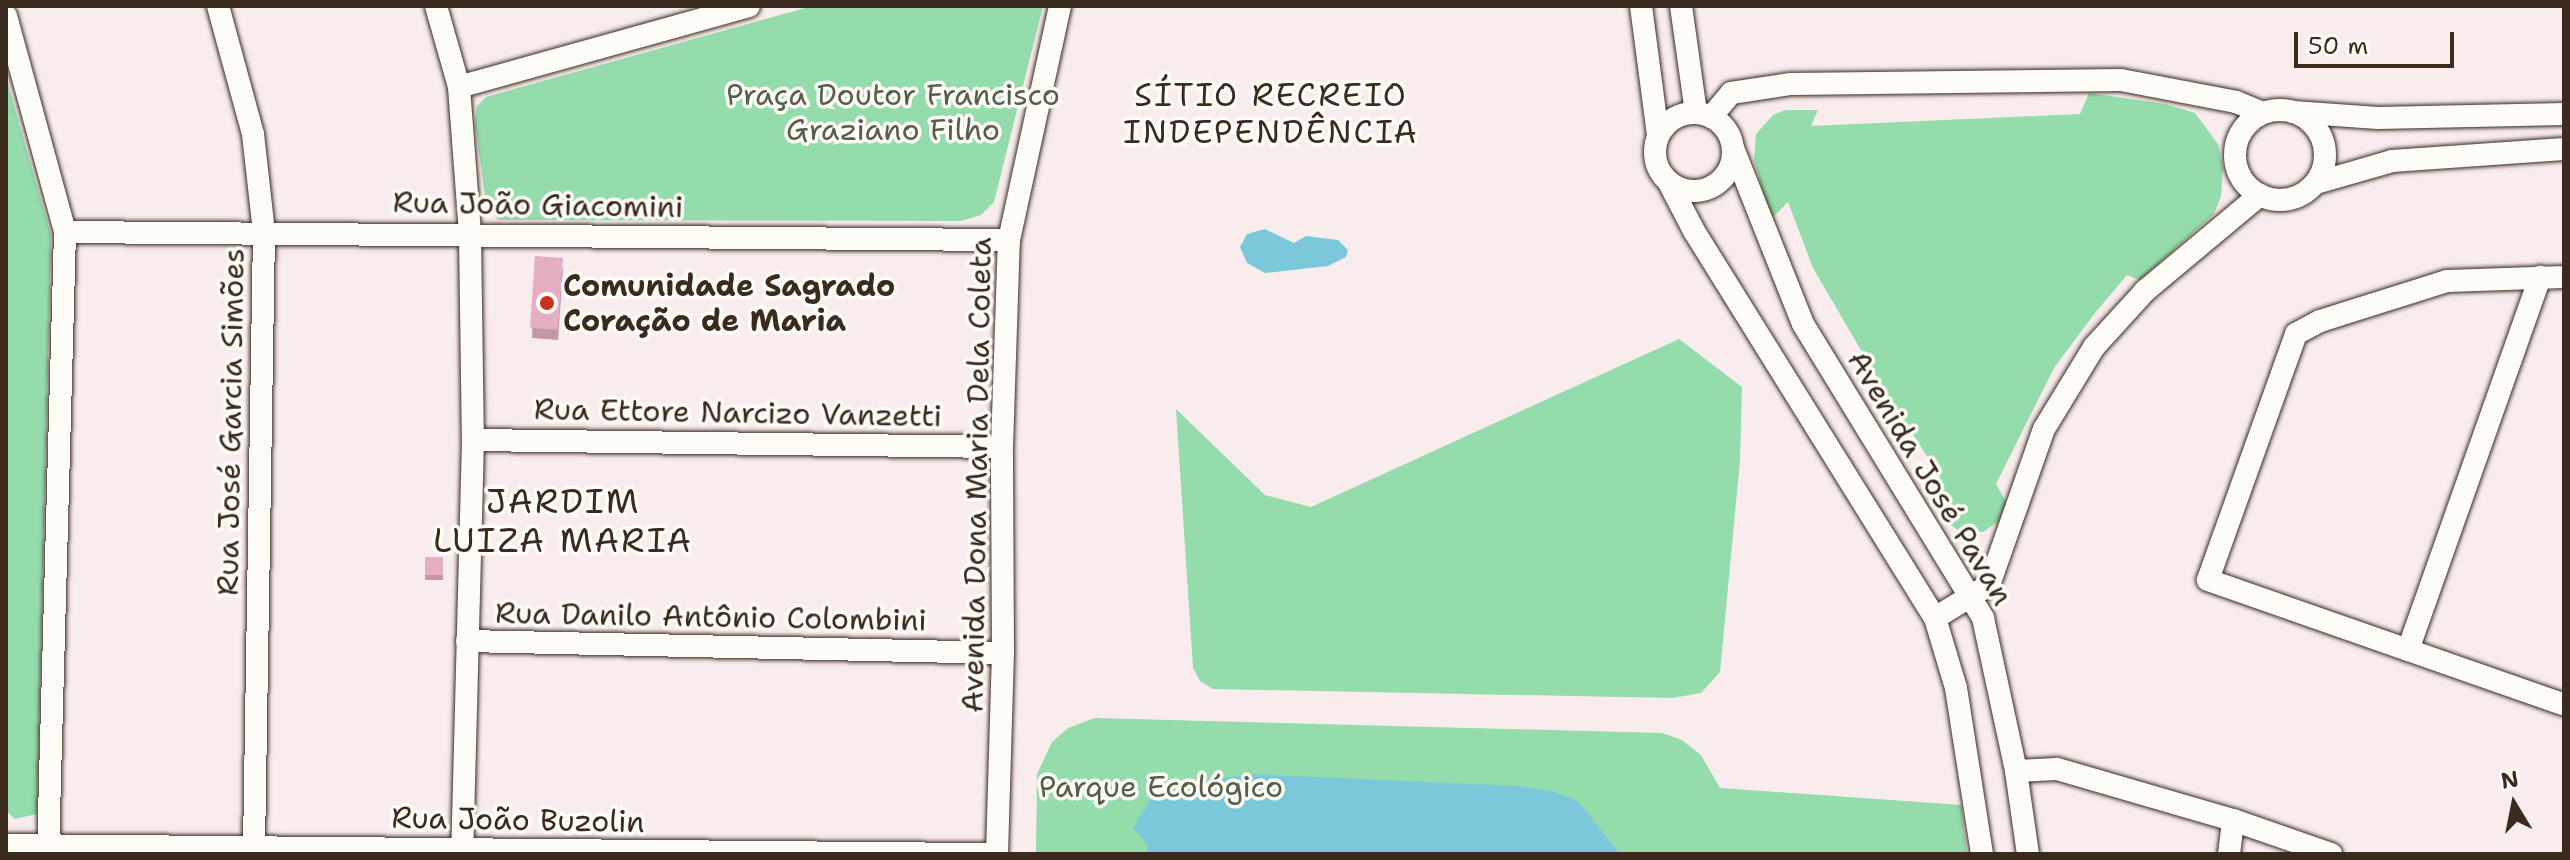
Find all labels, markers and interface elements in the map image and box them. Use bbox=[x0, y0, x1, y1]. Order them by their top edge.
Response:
scale bar bbox=[2298, 16, 2458, 66]
text: 50 m bbox=[2308, 30, 2368, 62]
park label: Praça Doutor Francisco Graziano Filho bbox=[726, 77, 1060, 148]
district label: SÍTIO RECREIO INDEPENDÊNCIA bbox=[1123, 77, 1419, 152]
street label: Rua João Giacomini bbox=[392, 184, 684, 226]
street label: Avenida Dona Maria Dela Coleta bbox=[955, 237, 999, 713]
street label: Rua José Garcia Simões bbox=[210, 248, 252, 596]
place label: Comunidade Sagrado Coração de Maria bbox=[563, 268, 895, 338]
marker: Comunidade Sagrado Coração de Maria bbox=[538, 294, 556, 312]
street label: Avenida José Pavan bbox=[1840, 344, 2020, 612]
street label: Rua Ettore Narcizo Vanzetti bbox=[534, 391, 942, 435]
district label: JARDIM LUIZA MARIA bbox=[433, 481, 693, 560]
street label: Rua Danilo Antônio Colombini bbox=[495, 595, 927, 639]
north arrow bbox=[2474, 764, 2554, 844]
text: N bbox=[2499, 764, 2521, 796]
park label: Parque Ecológico bbox=[1039, 769, 1283, 805]
street label: Rua João Buzolin bbox=[391, 800, 645, 840]

